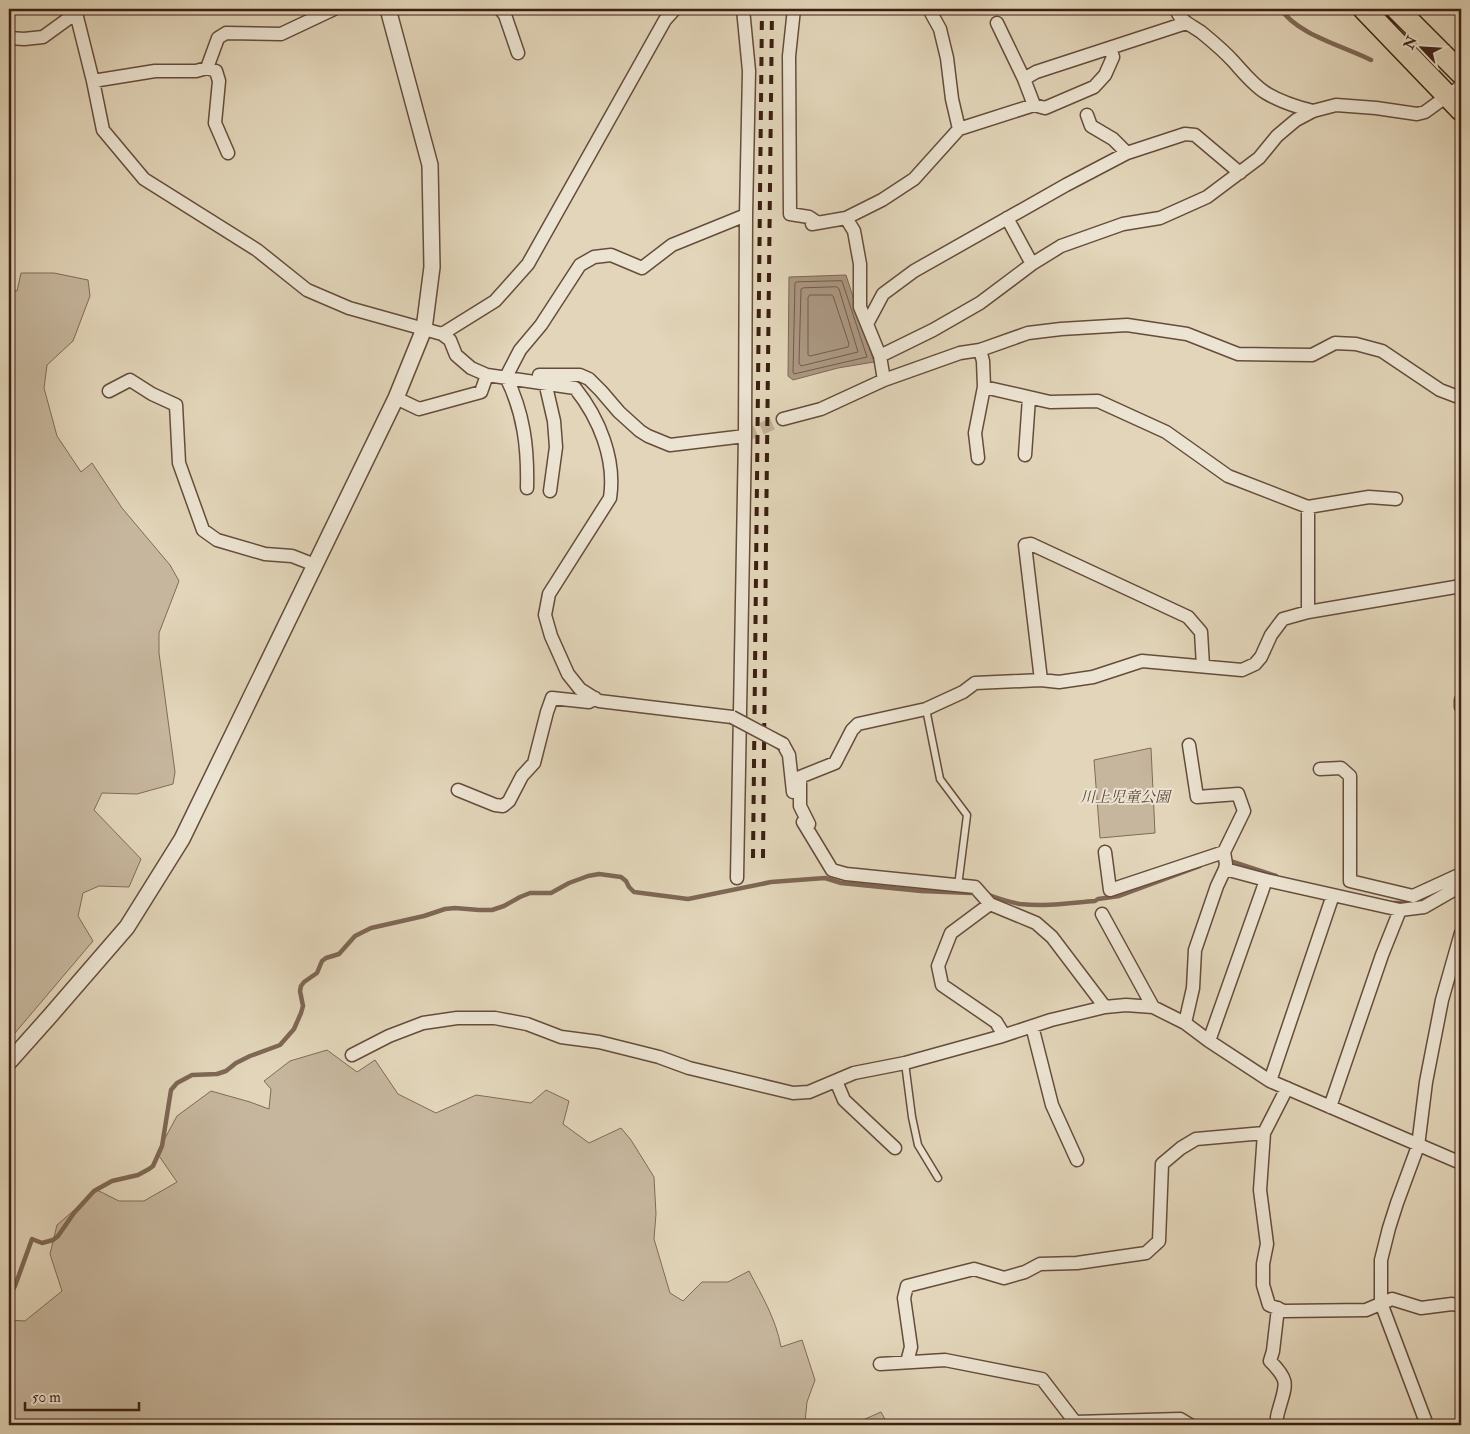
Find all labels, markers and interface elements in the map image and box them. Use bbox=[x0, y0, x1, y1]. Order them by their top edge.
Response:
north arrow bbox=[1398, 22, 1448, 72]
text: N bbox=[1400, 33, 1421, 53]
park label: 川上児童公園 bbox=[1080, 788, 1173, 807]
scale bar bbox=[25, 1379, 139, 1411]
text: 50 m bbox=[32, 1388, 61, 1407]

